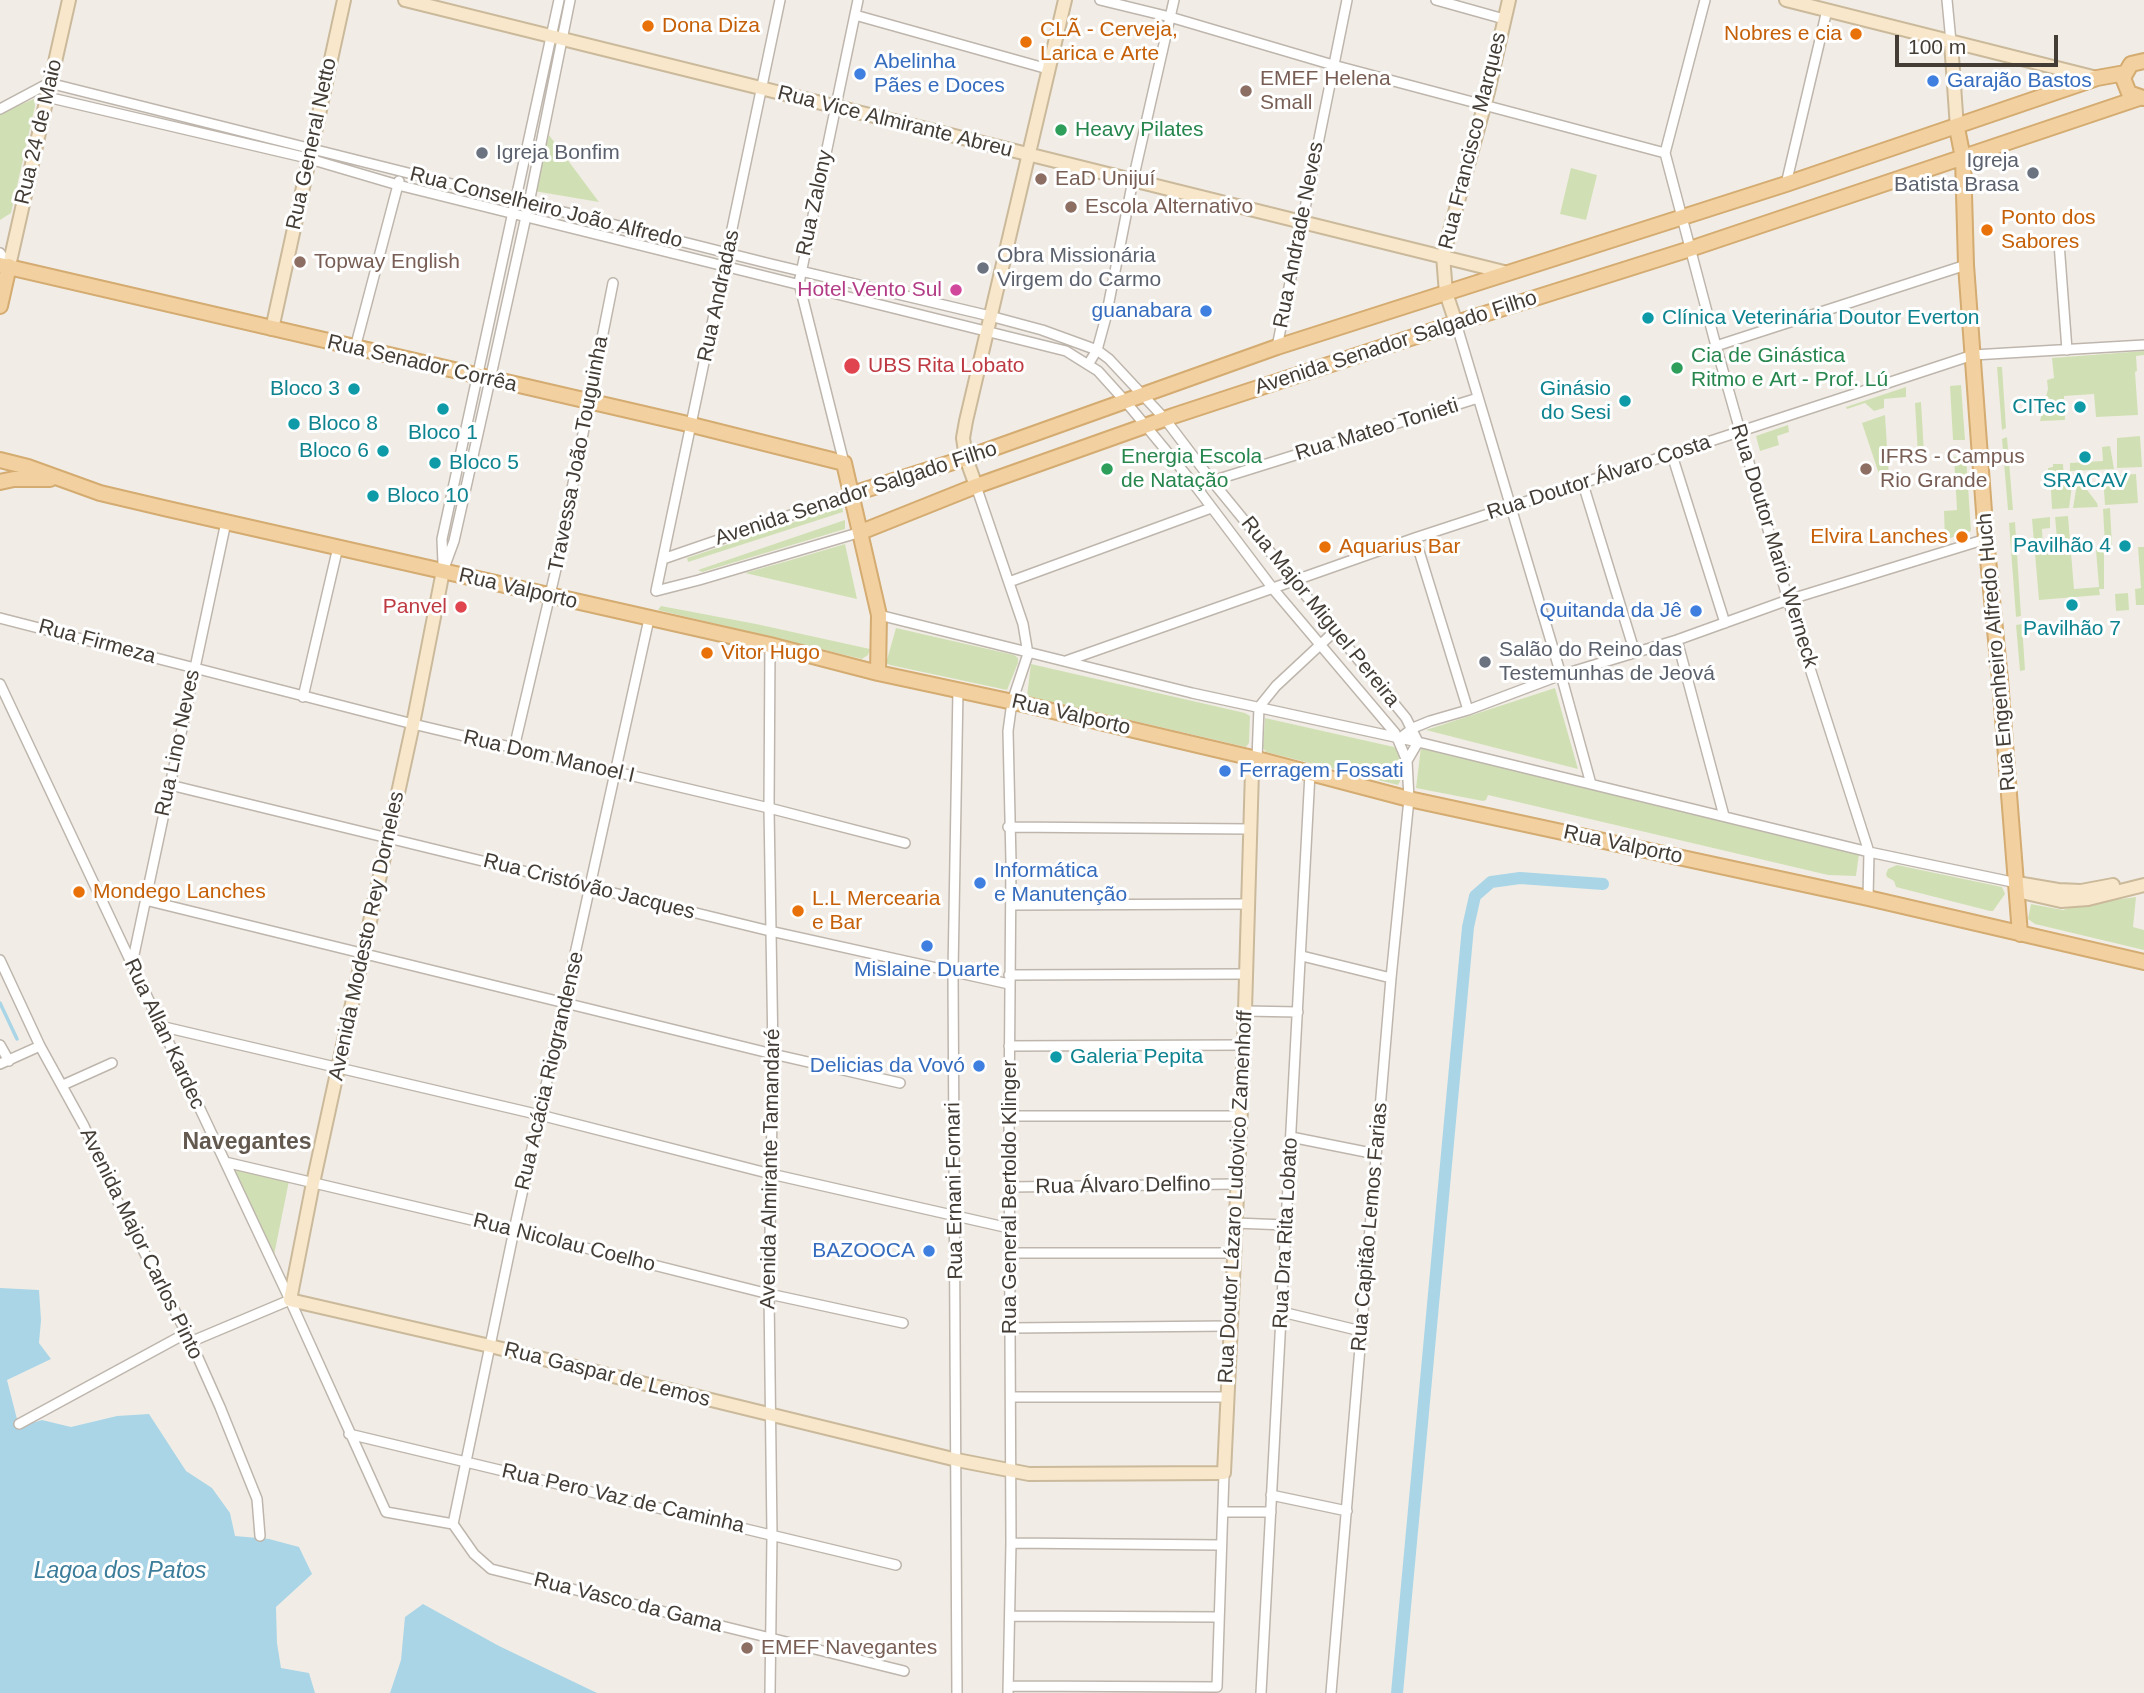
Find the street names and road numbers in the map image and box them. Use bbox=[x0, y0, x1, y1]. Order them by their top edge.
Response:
street label: Rua Francisco Marques bbox=[1434, 30, 1512, 252]
street label: Rua General Netto bbox=[281, 56, 343, 232]
street label: Rua 24 de Maio bbox=[10, 57, 68, 207]
street label: Rua Vice Almirante Abreu bbox=[775, 81, 1015, 163]
street label: Rua Andrade Neves bbox=[1269, 140, 1329, 330]
street label: Rua Zalony bbox=[792, 148, 838, 258]
street label: Rua Conselheiro João Alfredo bbox=[407, 162, 685, 254]
street label: Rua Andradas bbox=[693, 228, 745, 364]
street label: Avenida Senador Salgado Filho bbox=[1252, 285, 1540, 401]
street label: Rua Senador Corrêa bbox=[325, 330, 519, 398]
street label: Travessa João Touguinha bbox=[544, 334, 614, 574]
street label: Rua Mateo Tonieti bbox=[1292, 393, 1462, 467]
street label: Rua Doutor Mario Werneck bbox=[1725, 421, 1823, 671]
street label: Rua Doutor Álvaro Costa bbox=[1484, 430, 1714, 526]
street label: Avenida Senador Salgado Filho bbox=[712, 436, 1000, 552]
street label: Rua Major Miguel Pereira bbox=[1235, 512, 1405, 712]
street label: Rua Engenheiro Alfredo Huch bbox=[1972, 512, 2022, 792]
street label: Rua Valporto bbox=[456, 563, 580, 615]
street label: Rua Firmeza bbox=[36, 614, 158, 670]
street label: Rua Lino Neves bbox=[150, 667, 206, 819]
street label: Rua Valporto bbox=[1009, 689, 1133, 741]
street label: Rua Dom Manoel I bbox=[461, 725, 637, 789]
street label: Avenida Modesto Rey Dorneles bbox=[324, 789, 410, 1083]
street label: Rua Valporto bbox=[1561, 820, 1685, 870]
street label: Rua Cristóvão Jacques bbox=[481, 849, 697, 925]
street label: Rua Acácia Riograndense bbox=[510, 949, 590, 1193]
street label: Rua Allan Kardec bbox=[118, 955, 210, 1113]
street label: Rua Doutor Lázaro Ludovico Zamenhoff bbox=[1214, 1010, 1258, 1384]
street label: Avenida Almirante Tamandaré bbox=[756, 1028, 786, 1310]
street label: Rua General Bertoldo Klinger bbox=[997, 1060, 1023, 1334]
street label: Rua Capitão Lemos Farias bbox=[1347, 1101, 1393, 1353]
street label: Rua Ernani Fornari bbox=[941, 1102, 969, 1280]
street label: Avenida Major Carlos Pinto bbox=[74, 1124, 208, 1364]
street label: Rua Dra Rita Lobato bbox=[1268, 1137, 1304, 1329]
street label: Rua Álvaro Delfino bbox=[1035, 1172, 1211, 1200]
street label: Rua Nicolau Coelho bbox=[470, 1208, 658, 1278]
street label: Rua Gaspar de Lemos bbox=[501, 1337, 713, 1413]
street label: Rua Pero Vaz de Caminha bbox=[499, 1459, 747, 1539]
street label: Rua Vasco da Gama bbox=[531, 1567, 725, 1639]

